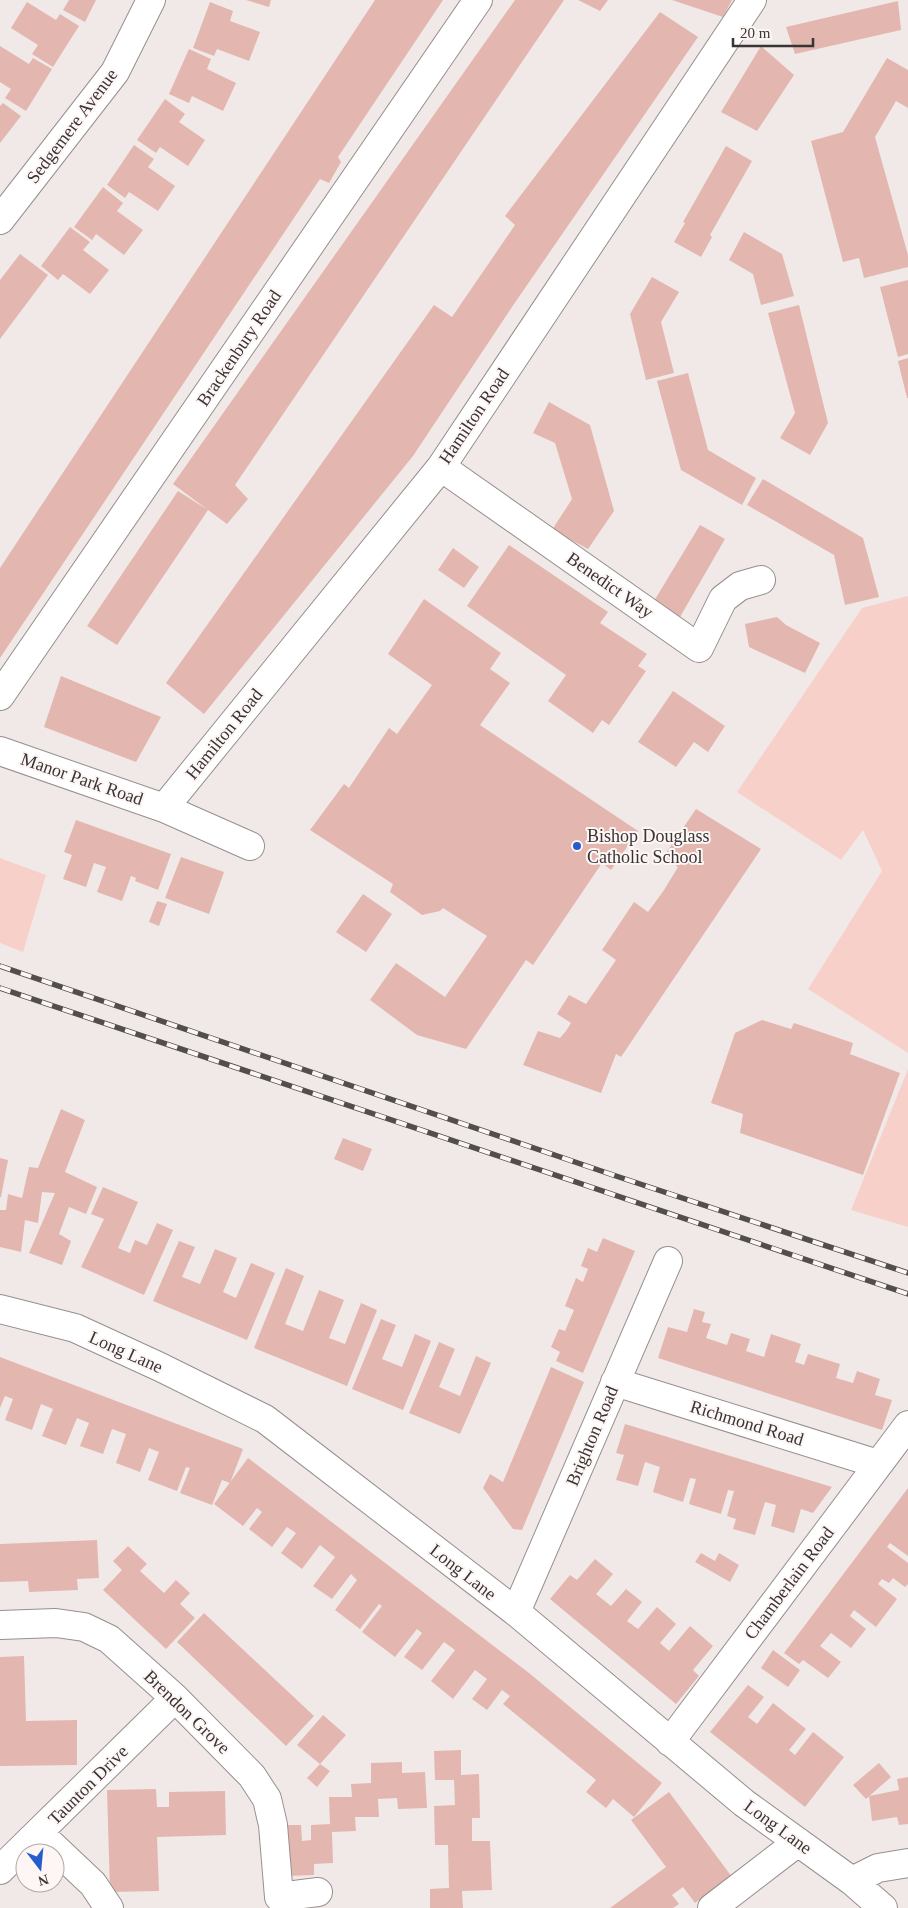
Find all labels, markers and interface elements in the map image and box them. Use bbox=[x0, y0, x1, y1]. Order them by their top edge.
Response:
scale bar bbox=[733, 15, 813, 47]
text: 20 m bbox=[740, 25, 771, 41]
street label: Sedgemere Avenue bbox=[22, 65, 122, 187]
street label: Brackenbury Road bbox=[193, 286, 285, 410]
street label: Hamilton Road bbox=[435, 365, 513, 467]
street label: Benedict Way bbox=[563, 548, 657, 622]
street label: Hamilton Road bbox=[181, 685, 267, 783]
street label: Manor Park Road bbox=[18, 749, 146, 809]
place label: Bishop Douglass Catholic School bbox=[587, 826, 710, 867]
marker: Bishop Douglass Catholic School bbox=[571, 840, 583, 852]
street label: Long Lane bbox=[86, 1327, 166, 1377]
street label: Brighton Road bbox=[562, 1383, 622, 1489]
street label: Richmond Road bbox=[688, 1396, 806, 1450]
street label: Chamberlain Road bbox=[740, 1523, 838, 1643]
street label: Long Lane bbox=[426, 1540, 500, 1604]
street label: Brendon Grove bbox=[140, 1666, 234, 1758]
street label: Taunton Drive bbox=[44, 1741, 132, 1829]
street label: Long Lane bbox=[740, 1796, 816, 1858]
north arrow bbox=[15, 1843, 65, 1893]
text: N bbox=[37, 1871, 50, 1889]

